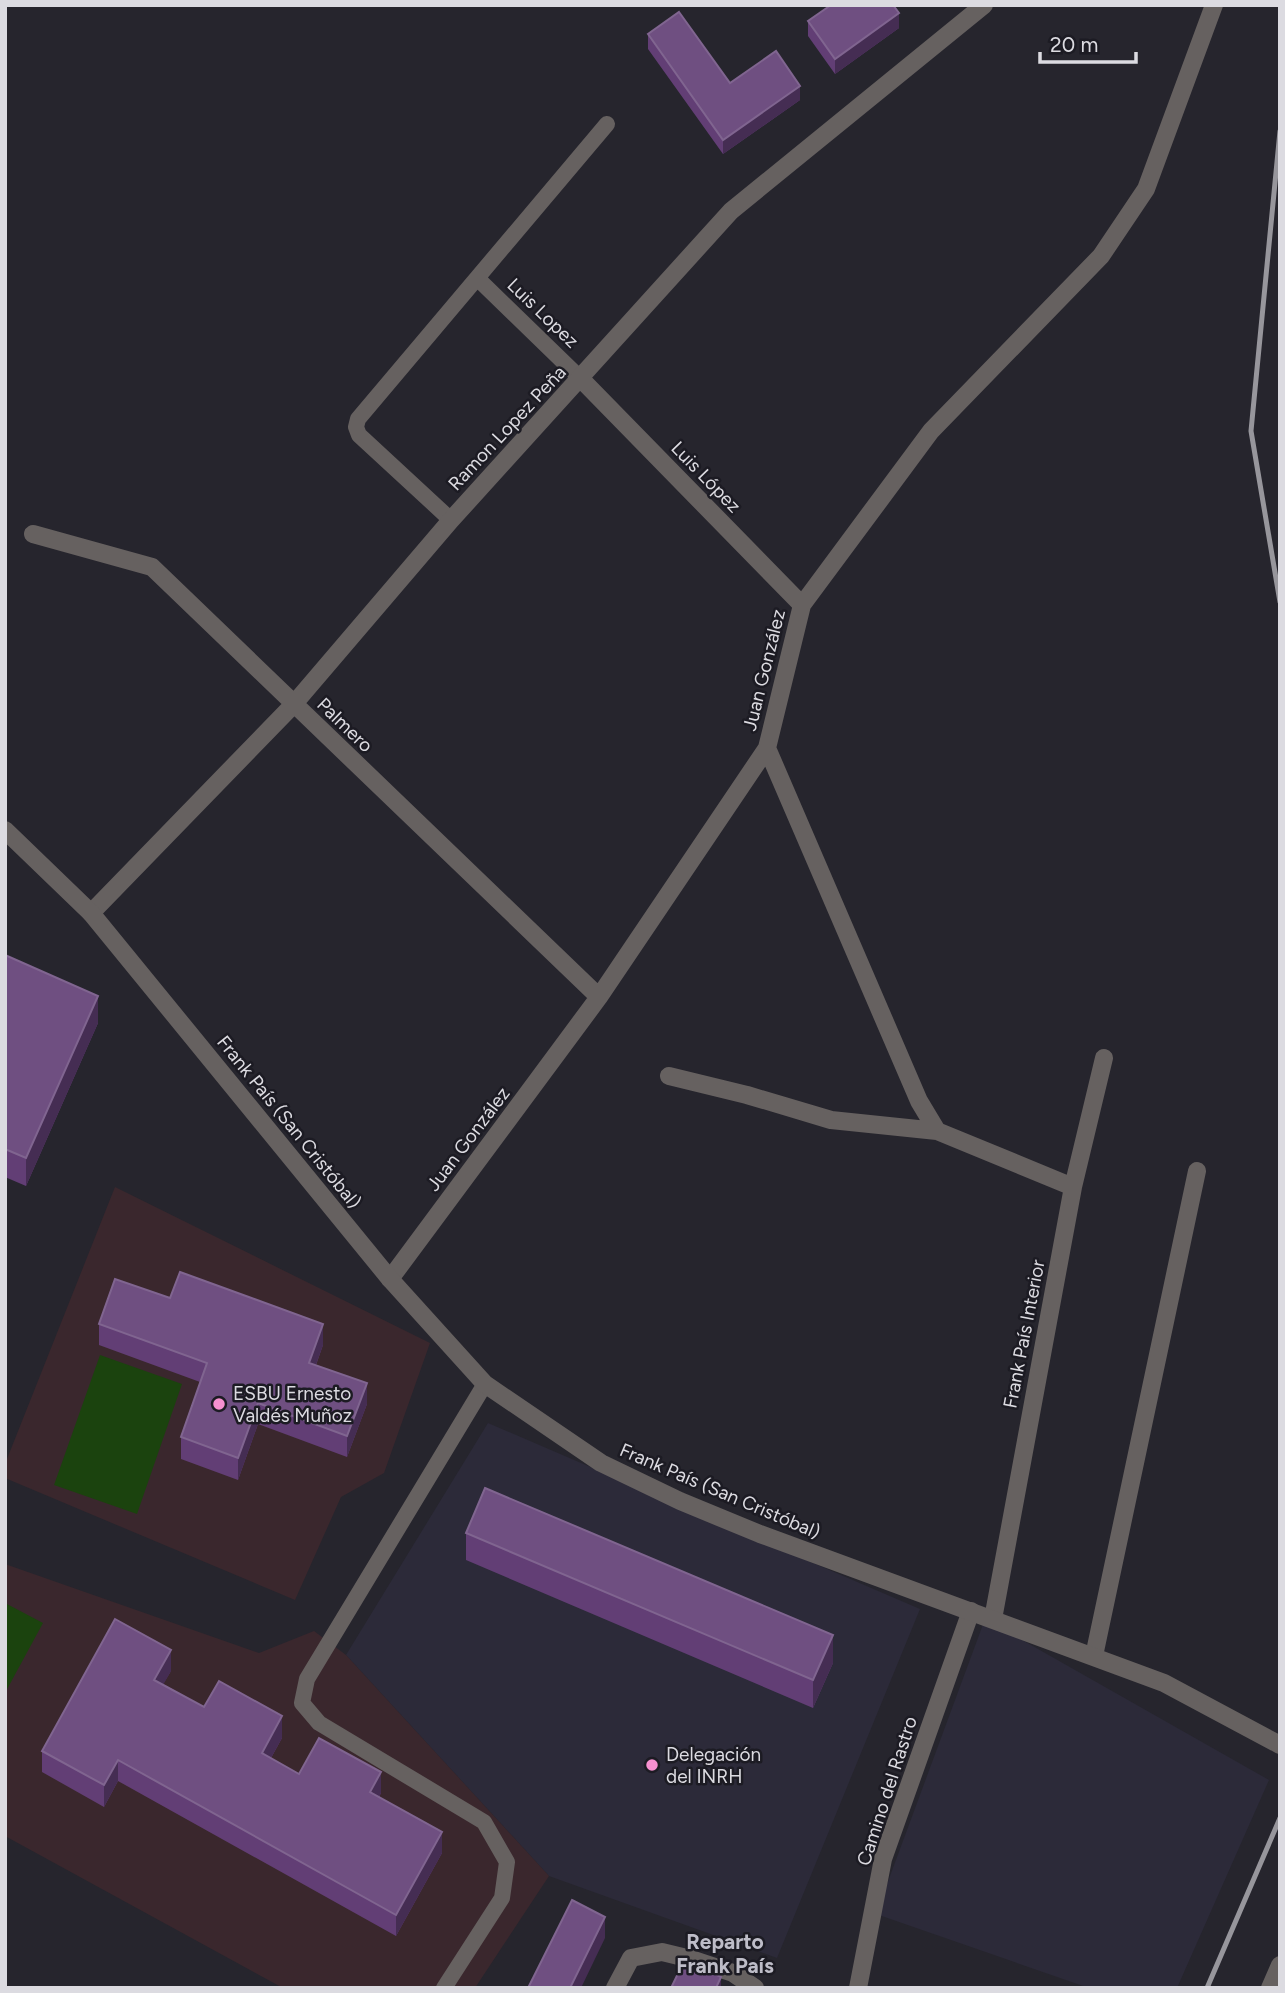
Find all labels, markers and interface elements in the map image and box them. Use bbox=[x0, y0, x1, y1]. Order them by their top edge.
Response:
scale bar bbox=[1040, 21, 1136, 65]
text: 20 m bbox=[1050, 32, 1098, 57]
street label: Luis Lopez bbox=[503, 273, 583, 353]
street label: Ramon Lopez Peña bbox=[443, 361, 571, 495]
street label: Luis López bbox=[666, 437, 746, 517]
street label: Juan González bbox=[738, 607, 790, 733]
street label: Palmero bbox=[312, 693, 378, 757]
street label: Frank País (San Cristóbal) bbox=[212, 1031, 366, 1213]
street label: Juan González bbox=[421, 1082, 515, 1196]
street label: Frank País Interior bbox=[998, 1257, 1050, 1410]
place label: ESBU Ernesto Valdés Muñoz bbox=[233, 1382, 352, 1427]
marker: ESBU Ernesto Valdés Muñoz bbox=[211, 1396, 227, 1412]
street label: Frank País (San Cristóbal) bbox=[616, 1438, 824, 1544]
street label: Camino del Rastro bbox=[852, 1713, 922, 1869]
place label: Delegación del INRH bbox=[666, 1743, 761, 1788]
marker: Delegación del INRH bbox=[644, 1757, 660, 1773]
district label: Reparto Frank País bbox=[676, 1929, 774, 1978]

